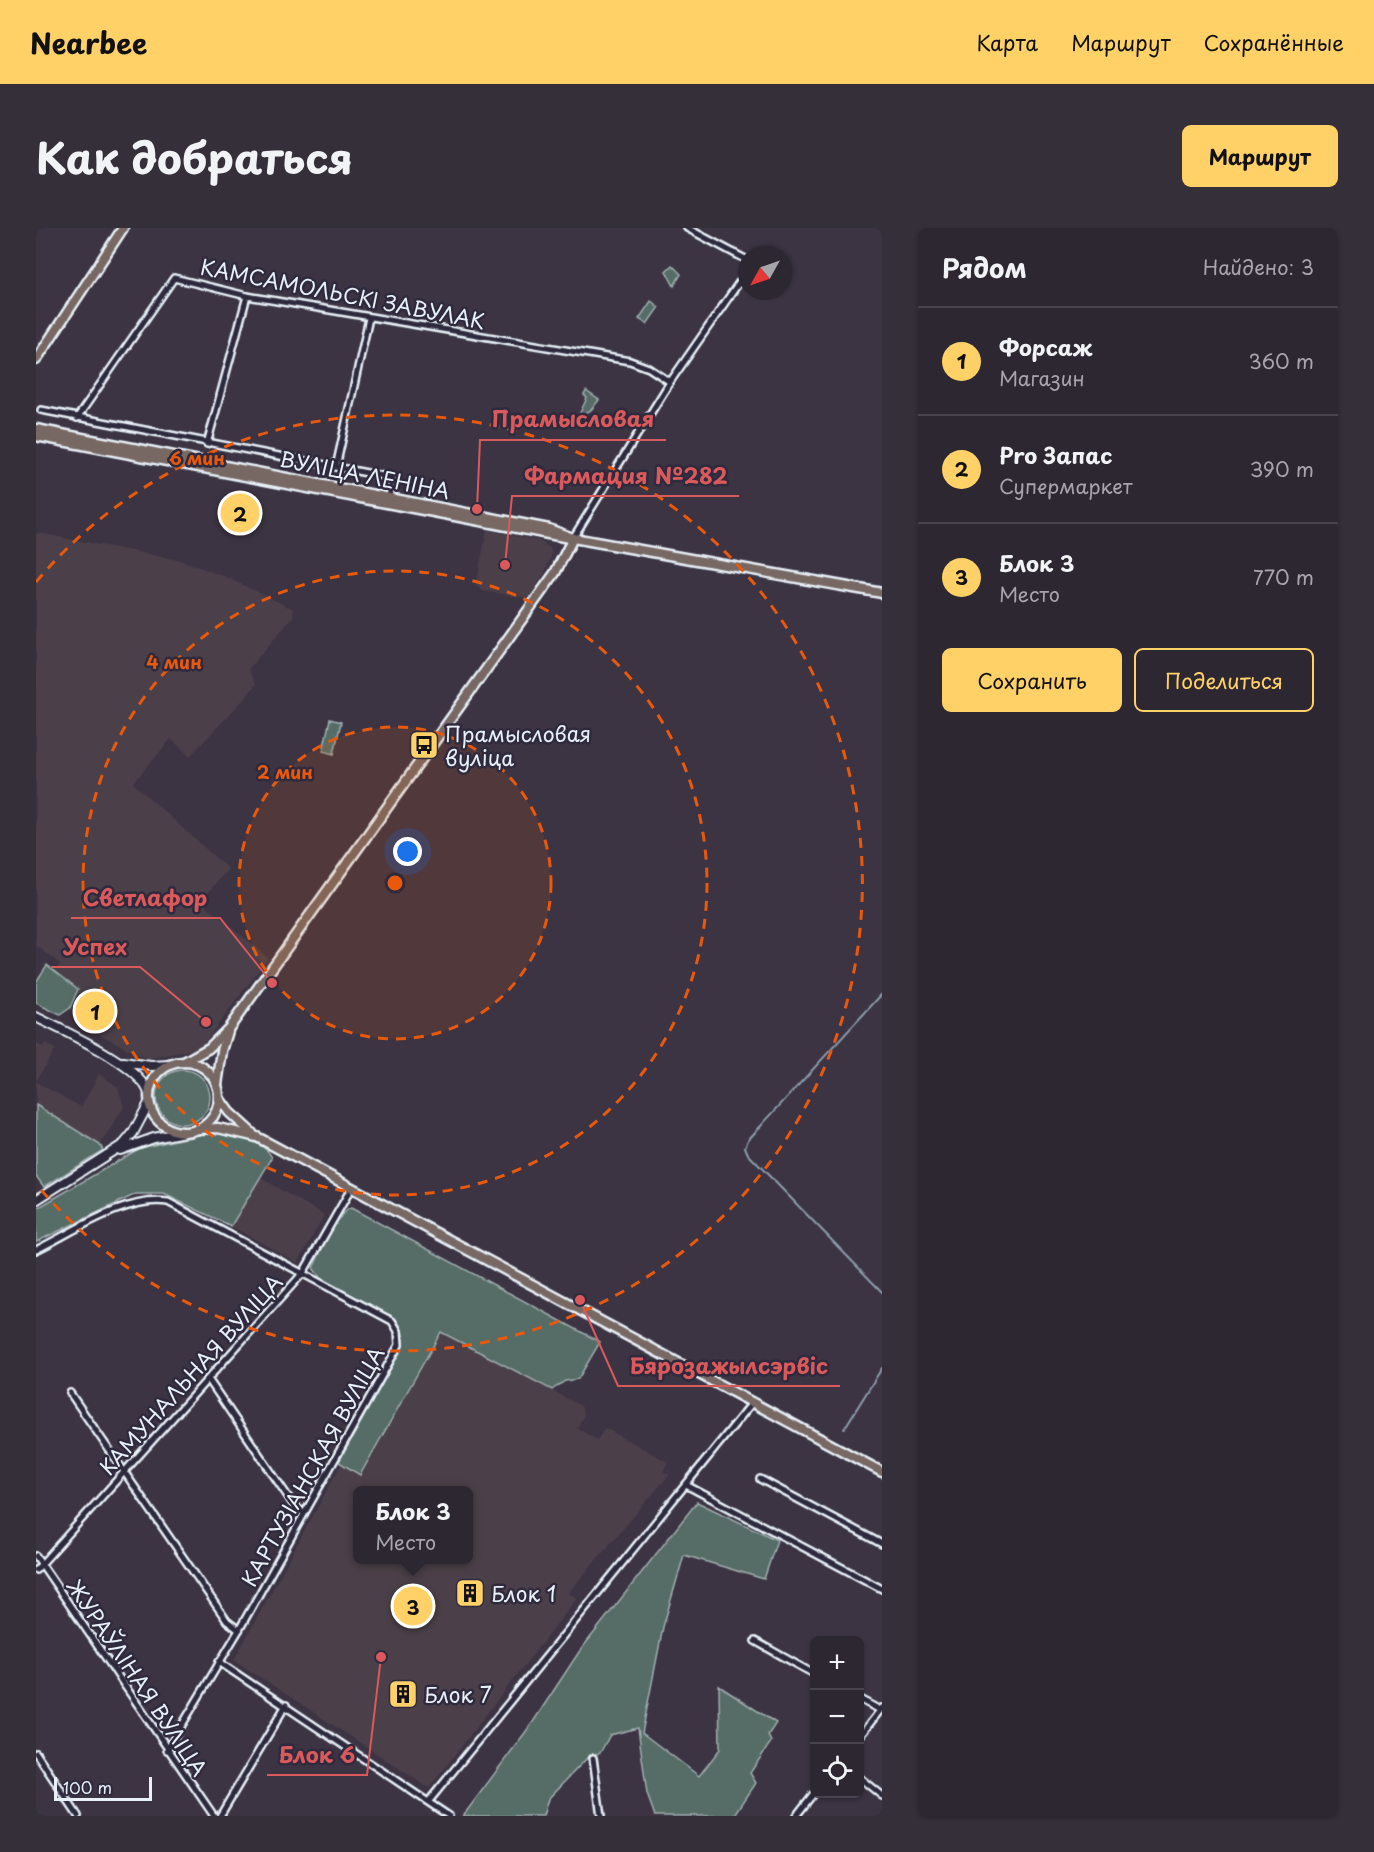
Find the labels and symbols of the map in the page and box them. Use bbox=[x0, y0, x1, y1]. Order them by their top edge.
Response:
north arrow bbox=[738, 246, 792, 300]
street label: КАМСАМОЛЬСКІ ЗАВУЛАК bbox=[198, 250, 488, 336]
callout: Прамысловая bbox=[480, 400, 666, 440]
text: Прамысловая bbox=[492, 401, 654, 434]
street label: ВУЛІЦА ЛЕНІНА bbox=[277, 442, 453, 506]
text: 6 мин bbox=[169, 444, 225, 471]
callout: Фармация №282 bbox=[512, 456, 739, 496]
text: Фармация №282 bbox=[524, 458, 728, 491]
pin: 2 bbox=[220, 490, 260, 536]
text: 4 мин bbox=[146, 648, 202, 675]
place label: Прамысловая вуліца bbox=[445, 717, 591, 773]
bus stop icon: Прамысловая вуліца bbox=[408, 729, 440, 761]
text: 2 мин bbox=[257, 758, 313, 785]
your location bbox=[393, 837, 422, 866]
centre of rings bbox=[385, 873, 405, 893]
callout: Светлафор bbox=[71, 878, 220, 918]
text: Светлафор bbox=[83, 880, 207, 913]
callout: Успех bbox=[51, 927, 140, 967]
text: Успех bbox=[62, 929, 127, 962]
pin: 1 bbox=[76, 988, 114, 1034]
street label: КАМУНАЛЬНАЯ ВУЛІЦА bbox=[91, 1266, 289, 1482]
street label: КАРТУЗІАНСКАЯ ВУЛІЦА bbox=[232, 1340, 392, 1592]
callout: Бярозажылсэрвіс bbox=[618, 1346, 840, 1386]
text: Бярозажылсэрвіс bbox=[630, 1348, 828, 1381]
street label: ЖУРАЎЛІНАЯ ВУЛІЦА bbox=[60, 1572, 216, 1782]
building icon: Блок 1 bbox=[454, 1577, 486, 1609]
place label: Блок 1 bbox=[491, 1577, 556, 1609]
pin: 3 bbox=[394, 1584, 433, 1628]
building icon: Блок 7 bbox=[387, 1678, 419, 1710]
place label: Блок 7 bbox=[424, 1678, 492, 1710]
callout: Блок 6 bbox=[267, 1735, 367, 1775]
text: Блок 6 bbox=[279, 1737, 355, 1770]
scale bar bbox=[54, 1774, 152, 1802]

